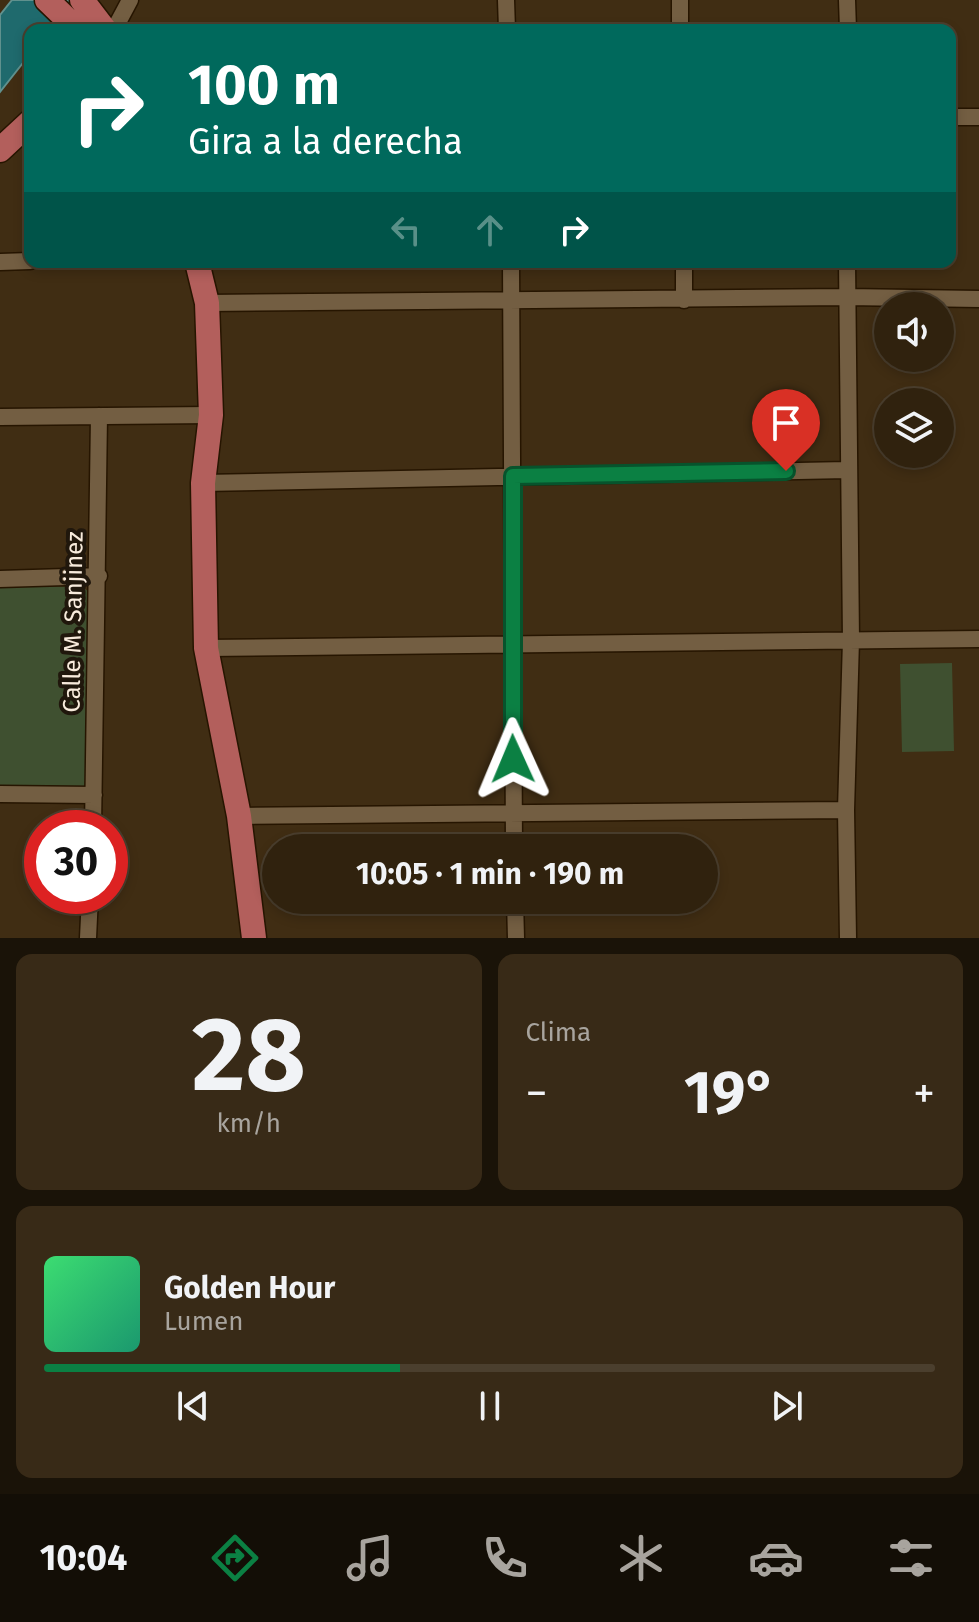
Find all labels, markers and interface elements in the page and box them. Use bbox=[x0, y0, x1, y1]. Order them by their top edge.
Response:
text: 100 m bbox=[188, 52, 340, 119]
icon: right bbox=[56, 56, 160, 160]
text: Gira a la derecha bbox=[188, 120, 463, 164]
icon: left bbox=[384, 208, 428, 252]
icon: ahead bbox=[468, 208, 512, 252]
icon: right bbox=[552, 208, 596, 252]
map controls bbox=[874, 292, 954, 468]
button: sound bbox=[874, 292, 954, 372]
button: layers bbox=[874, 388, 954, 468]
pin bbox=[752, 389, 820, 471]
icon: arrive bbox=[764, 401, 808, 445]
street label: Calle M. Sanjinez bbox=[57, 531, 89, 713]
position arrow bbox=[471, 717, 555, 801]
speed limit sign: 30 bbox=[24, 810, 128, 914]
text: 10:05 · 1 min · 190 m bbox=[356, 856, 624, 892]
text: 28 bbox=[192, 993, 306, 1118]
text: Clima bbox=[526, 1017, 591, 1048]
text: 19° bbox=[684, 1057, 777, 1129]
text: − bbox=[526, 1067, 548, 1120]
text: + bbox=[913, 1067, 935, 1120]
text: km/h bbox=[217, 1108, 281, 1139]
text: Golden Hour bbox=[164, 1270, 335, 1306]
text: Lumen bbox=[164, 1306, 243, 1337]
icon: previous bbox=[171, 1384, 215, 1428]
icon: pause bbox=[468, 1384, 512, 1428]
icon: next bbox=[765, 1384, 809, 1428]
icon: directions bbox=[207, 1530, 263, 1586]
icon: music bbox=[342, 1530, 398, 1586]
icon: phone bbox=[477, 1530, 533, 1586]
icon: climate bbox=[613, 1530, 669, 1586]
icon: car bbox=[748, 1530, 804, 1586]
icon: filters bbox=[883, 1530, 939, 1586]
text: 10:04 bbox=[40, 1536, 127, 1580]

